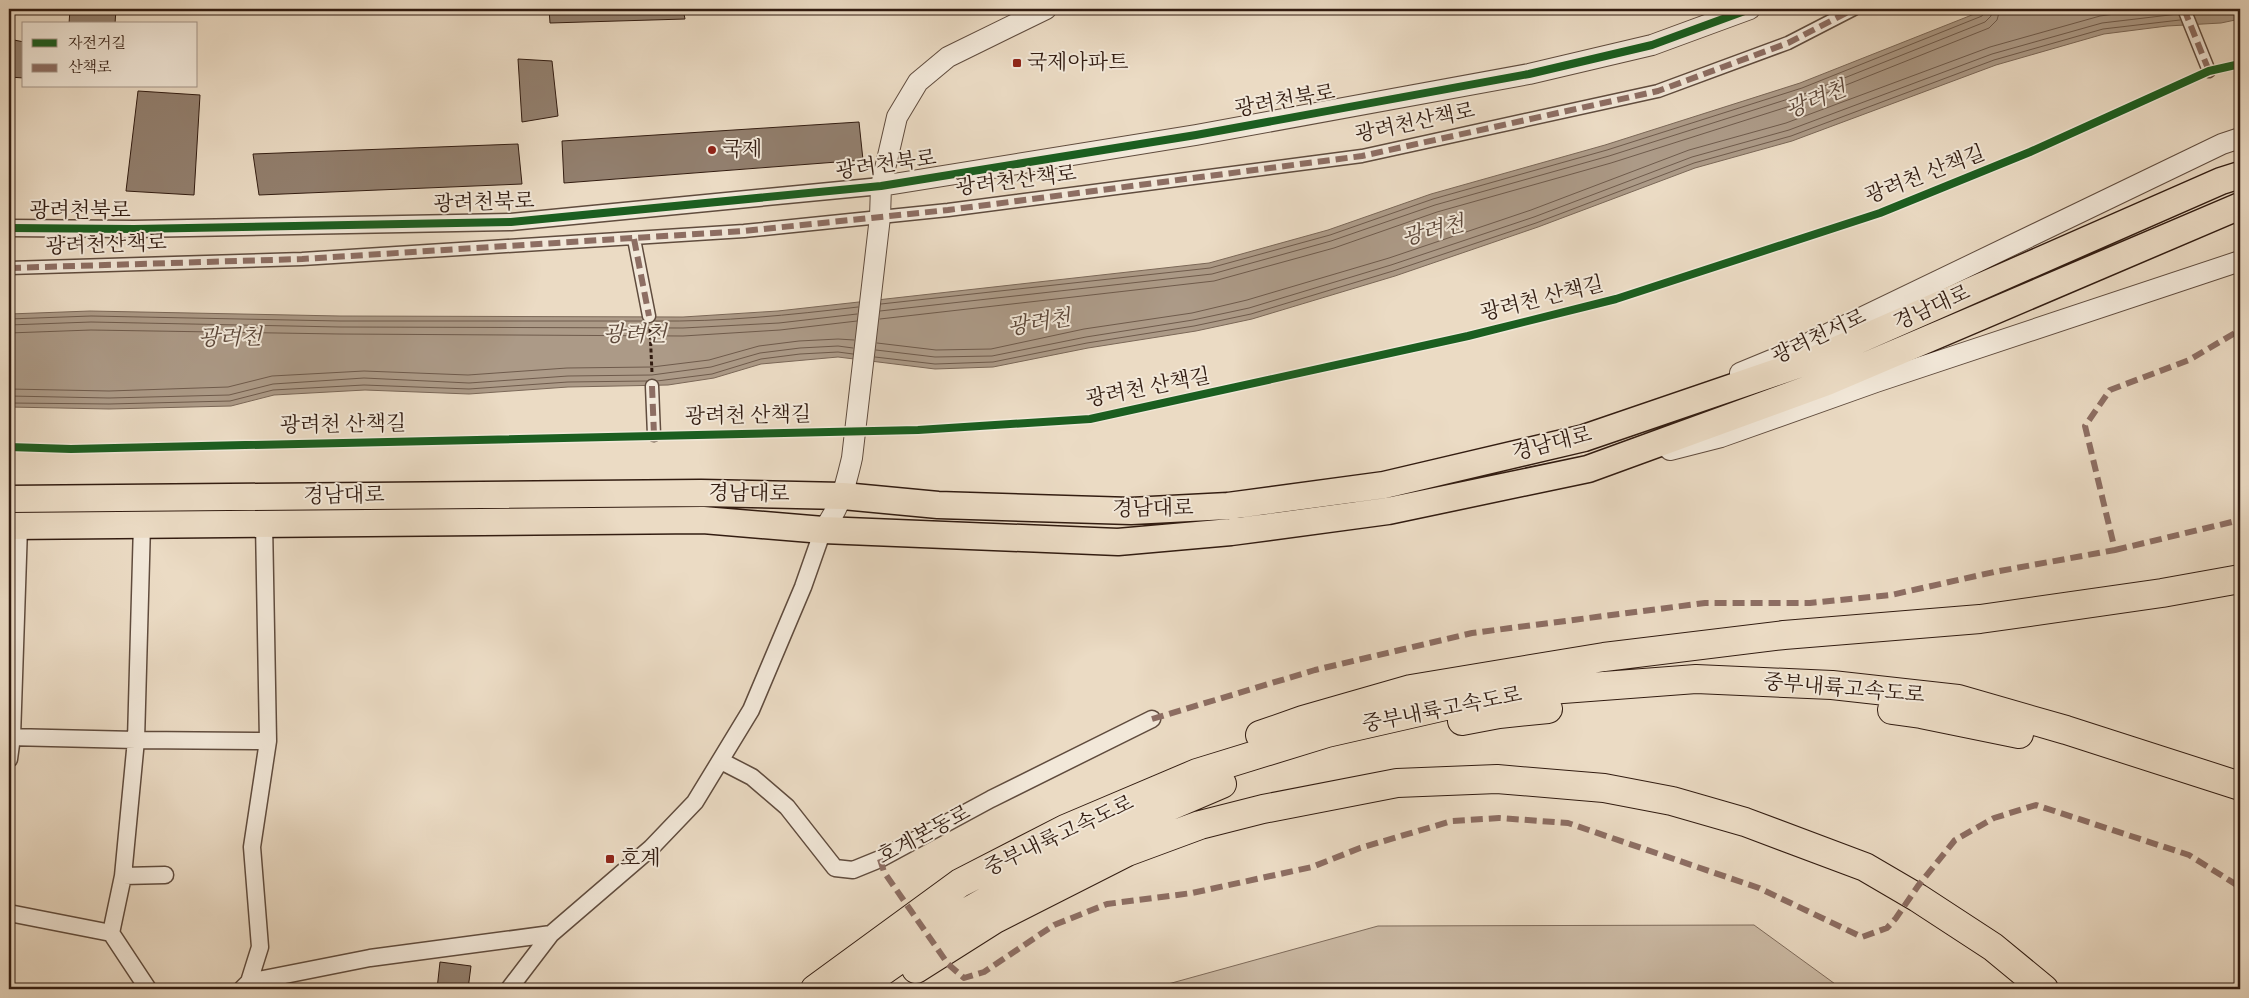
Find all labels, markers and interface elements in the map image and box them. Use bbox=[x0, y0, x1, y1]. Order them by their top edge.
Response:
legend bbox=[22, 22, 198, 88]
text: 자전거길 bbox=[68, 34, 126, 53]
place label: 국제아파트 bbox=[1027, 50, 1128, 76]
marker: 국제아파트 bbox=[1011, 57, 1023, 69]
text: 산책로 bbox=[68, 58, 112, 77]
water label: 광려천 bbox=[1781, 75, 1852, 124]
street label: 광려천북로 bbox=[1233, 79, 1337, 123]
street label: 광려천산책로 bbox=[1353, 98, 1477, 148]
place label: 국제 bbox=[722, 137, 763, 163]
street label: 광려천 산책길 bbox=[1861, 140, 1989, 210]
marker: 국제 bbox=[706, 144, 718, 156]
street label: 광려천북로 bbox=[834, 145, 938, 185]
street label: 광려천산책로 bbox=[954, 161, 1078, 201]
street label: 광려천북로 bbox=[433, 188, 535, 218]
street label: 광려천북로 bbox=[29, 198, 131, 224]
water label: 광려천 bbox=[1399, 210, 1469, 252]
street label: 광려천산책로 bbox=[45, 230, 167, 260]
street label: 광려천 산책길 bbox=[1478, 271, 1606, 327]
street label: 경남대로 bbox=[1890, 280, 1974, 336]
water label: 광려천 bbox=[1005, 304, 1074, 341]
street label: 광려천서로 bbox=[1768, 304, 1870, 370]
water label: 광려천 bbox=[603, 321, 669, 348]
water label: 광려천 bbox=[198, 324, 264, 352]
street label: 광려천 산책길 bbox=[1084, 363, 1212, 413]
street label: 광려천 산책길 bbox=[685, 402, 811, 430]
street label: 광려천 산책길 bbox=[280, 411, 406, 439]
street label: 경남대로 bbox=[1509, 422, 1595, 466]
street label: 경남대로 bbox=[708, 480, 790, 508]
street label: 경남대로 bbox=[303, 482, 385, 510]
street label: 경남대로 bbox=[1112, 495, 1194, 523]
street label: 중부내륙고속도로 bbox=[1762, 669, 1926, 709]
street label: 중부내륙고속도로 bbox=[1360, 682, 1524, 738]
street label: 중부내륙고속도로 bbox=[980, 790, 1138, 882]
street label: 호계본동로 bbox=[873, 800, 975, 870]
place label: 호계 bbox=[620, 846, 661, 872]
marker: 호계 bbox=[604, 853, 616, 865]

